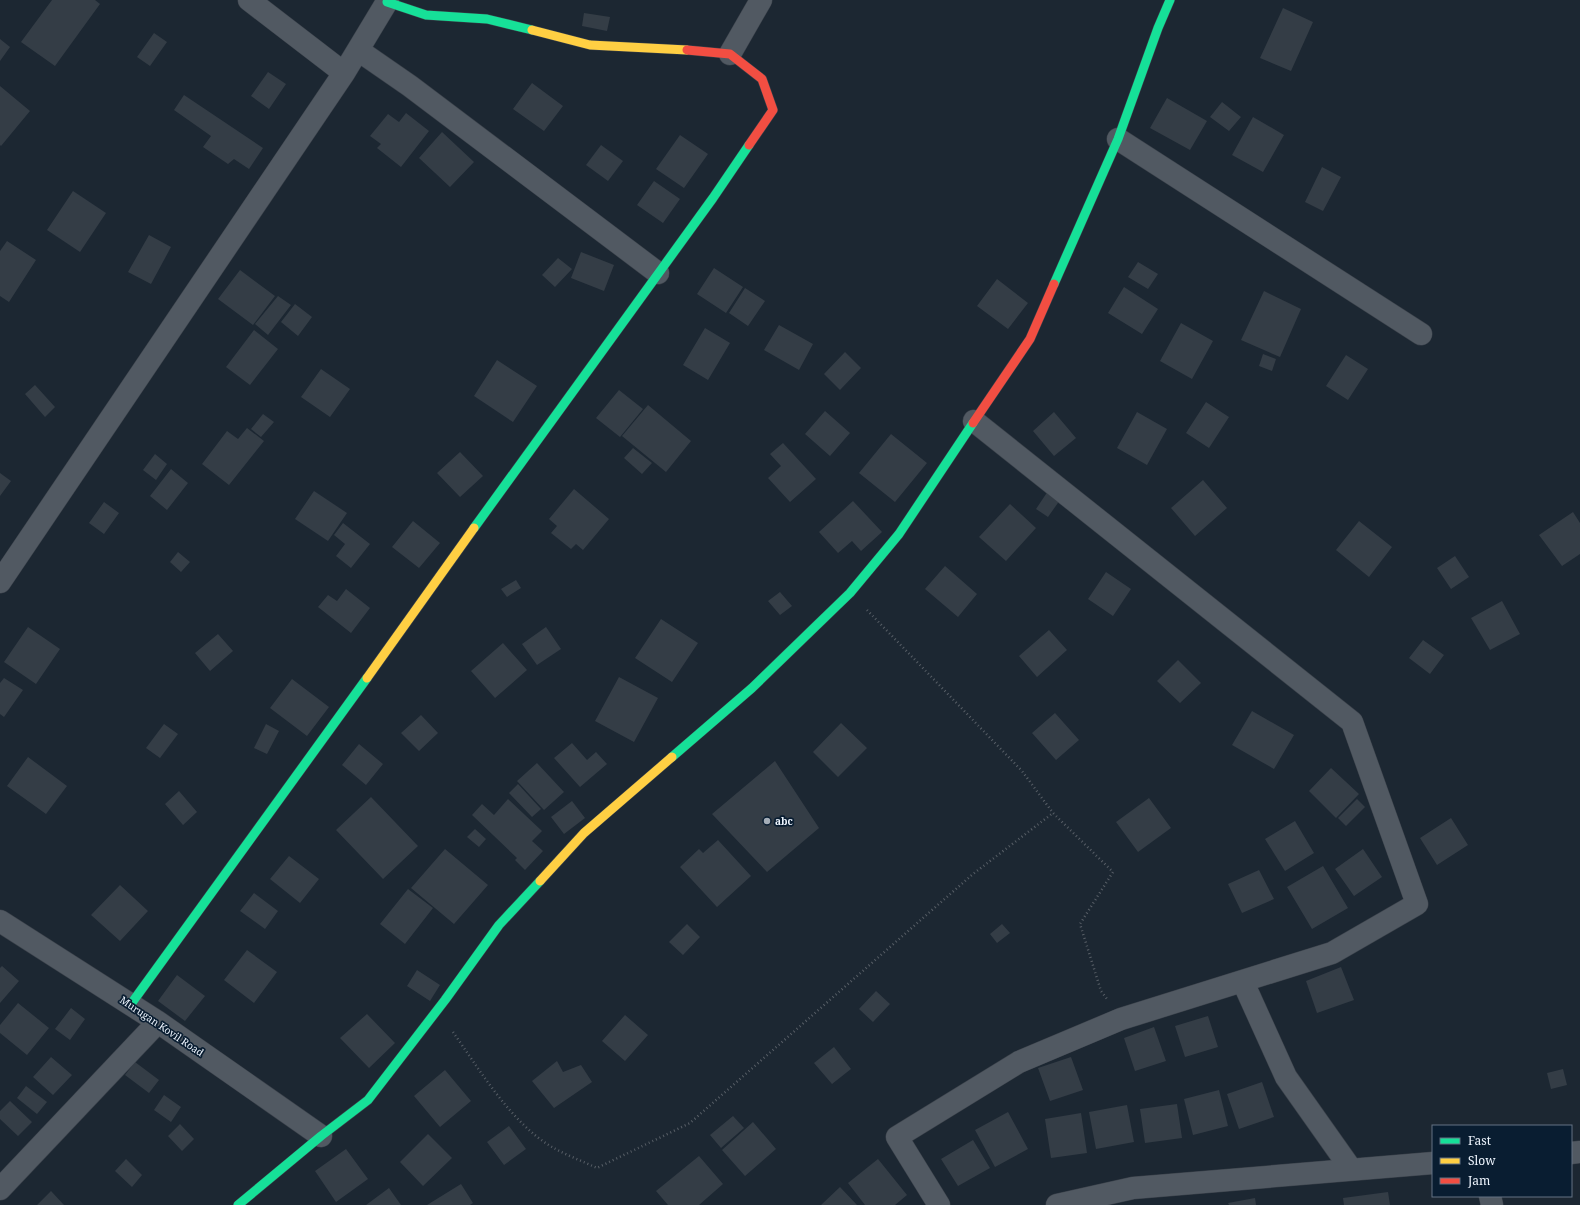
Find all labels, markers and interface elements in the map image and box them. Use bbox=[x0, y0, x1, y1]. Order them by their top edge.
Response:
place label: abc bbox=[775, 814, 793, 828]
marker: abc bbox=[762, 816, 772, 826]
street label: Murugan Kovil Road bbox=[117, 993, 207, 1059]
legend bbox=[1432, 1125, 1572, 1197]
text: Fast bbox=[1468, 1132, 1491, 1149]
text: Slow bbox=[1468, 1152, 1496, 1169]
text: Jam bbox=[1467, 1172, 1490, 1189]

